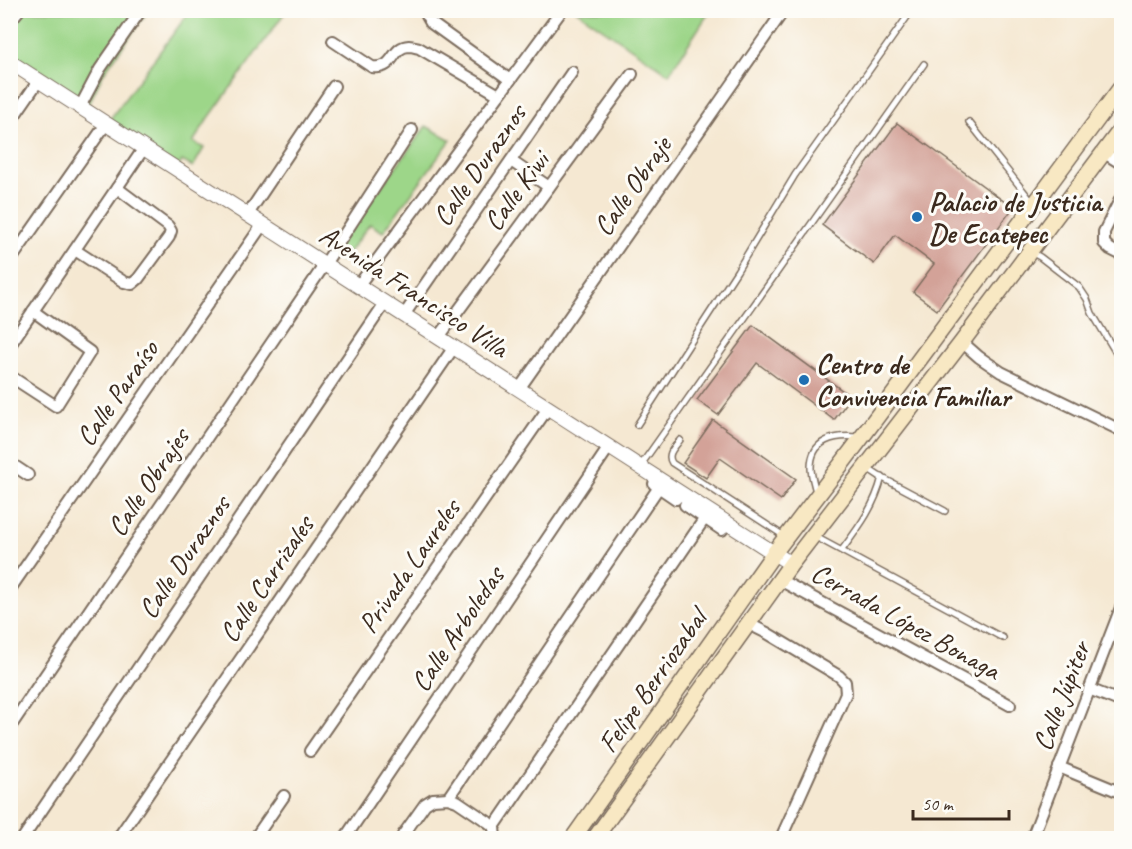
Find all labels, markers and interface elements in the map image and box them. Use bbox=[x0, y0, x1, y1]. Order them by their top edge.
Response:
street label: Calle Duraznos bbox=[424, 95, 535, 233]
street label: Calle Obraje bbox=[585, 128, 680, 242]
street label: Calle Kiwi bbox=[476, 141, 559, 238]
place label: Palacio de Justicia De Ecatepec bbox=[929, 184, 1104, 251]
marker: Palacio de Justicia De Ecatepec bbox=[910, 210, 924, 224]
street label: Avenida Francisco Villa bbox=[313, 217, 516, 366]
street label: Calle Paraíso bbox=[68, 332, 167, 453]
place label: Centro de Convivencia Familiar bbox=[816, 347, 1013, 414]
marker: Centro de Convivencia Familiar bbox=[797, 373, 811, 387]
street label: Calle Obrajes bbox=[99, 419, 198, 543]
street label: Calle Duraznos bbox=[130, 487, 239, 625]
street label: Privada Laureles bbox=[350, 490, 469, 640]
street label: Calle Carrizales bbox=[211, 507, 322, 649]
street label: Cerrada López Bonaga bbox=[805, 555, 1008, 688]
street label: Calle Arboledas bbox=[403, 558, 513, 698]
street label: Felipe Berriozabal bbox=[590, 599, 717, 759]
street label: Calle Júpiter bbox=[1024, 635, 1098, 755]
scale bar bbox=[913, 783, 1009, 821]
text: 50 m bbox=[922, 793, 955, 815]

